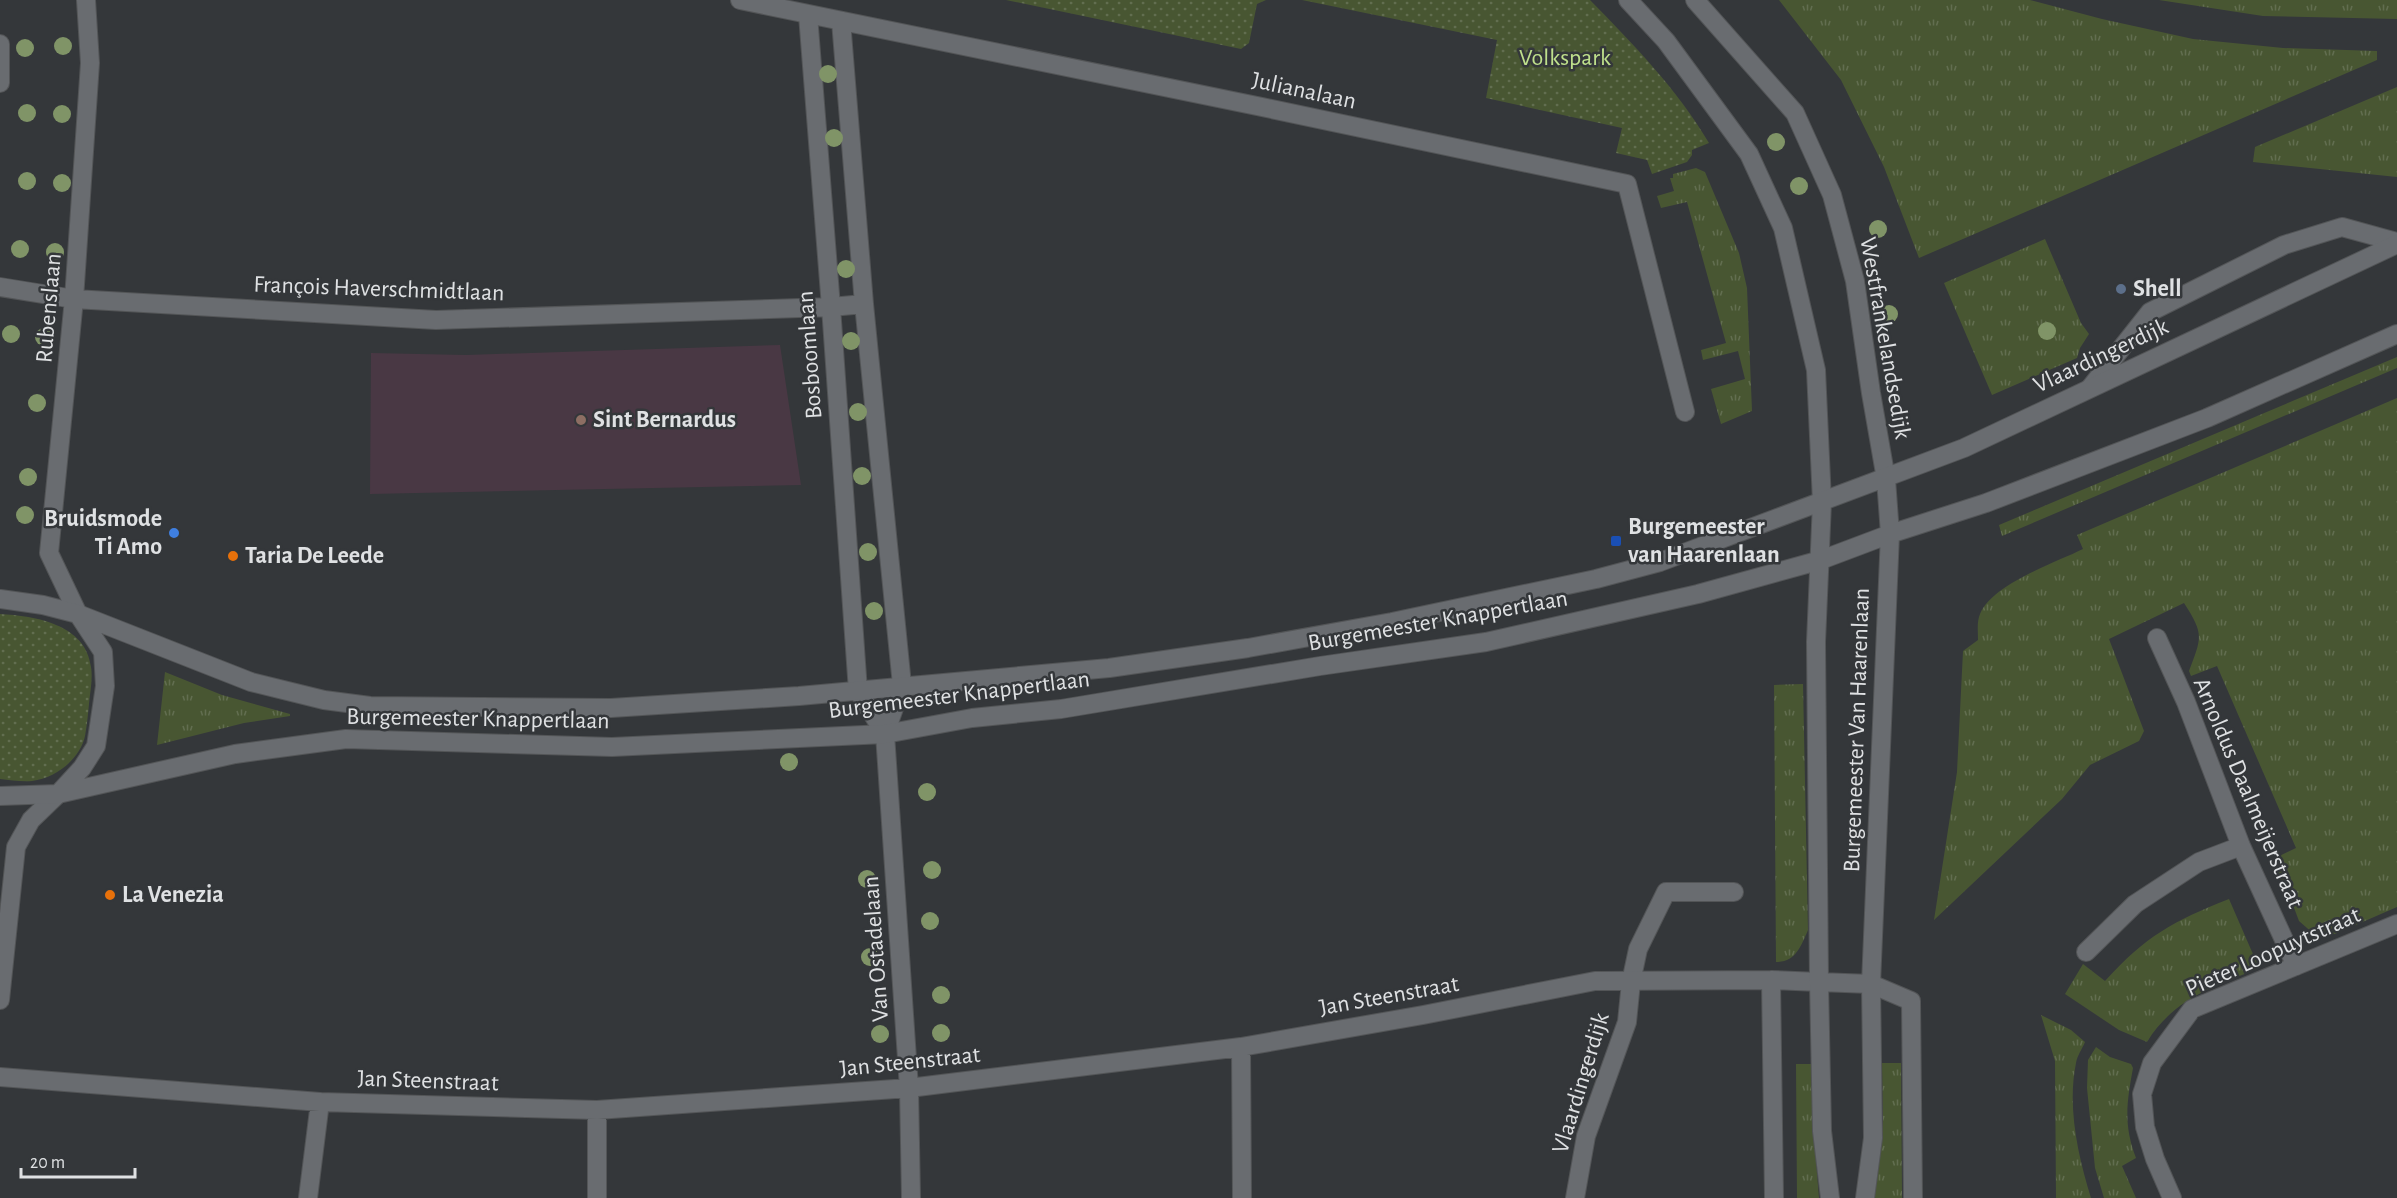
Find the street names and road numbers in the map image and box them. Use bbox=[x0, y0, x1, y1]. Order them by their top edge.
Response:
street label: Julianalaan bbox=[1250, 68, 1358, 114]
street label: Westfrankelandsedijk bbox=[1855, 235, 1915, 441]
street label: Rubenslaan bbox=[32, 252, 66, 364]
street label: François Haverschmidtlaan bbox=[253, 273, 505, 305]
street label: Bosboomlaan bbox=[794, 290, 826, 420]
street label: Vlaardingerdijk bbox=[2030, 314, 2172, 398]
street label: Burgemeester Knappertlaan bbox=[1306, 586, 1570, 656]
street label: Burgemeester Van Haarenlaan bbox=[1840, 587, 1874, 873]
street label: Burgemeester Knappertlaan bbox=[827, 667, 1091, 723]
street label: Arnoldus Daalmeijerstraat bbox=[2189, 674, 2308, 912]
street label: Burgemeester Knappertlaan bbox=[346, 705, 610, 733]
street label: Van Ostadelaan bbox=[859, 875, 893, 1023]
street label: Pieter Loopuytstraat bbox=[2182, 903, 2364, 1001]
street label: Jan Steenstraat bbox=[1317, 972, 1461, 1020]
street label: Vlaardingerdijk bbox=[1548, 1010, 1614, 1156]
street label: Jan Steenstraat bbox=[839, 1043, 982, 1081]
street label: Jan Steenstraat bbox=[357, 1067, 499, 1095]

